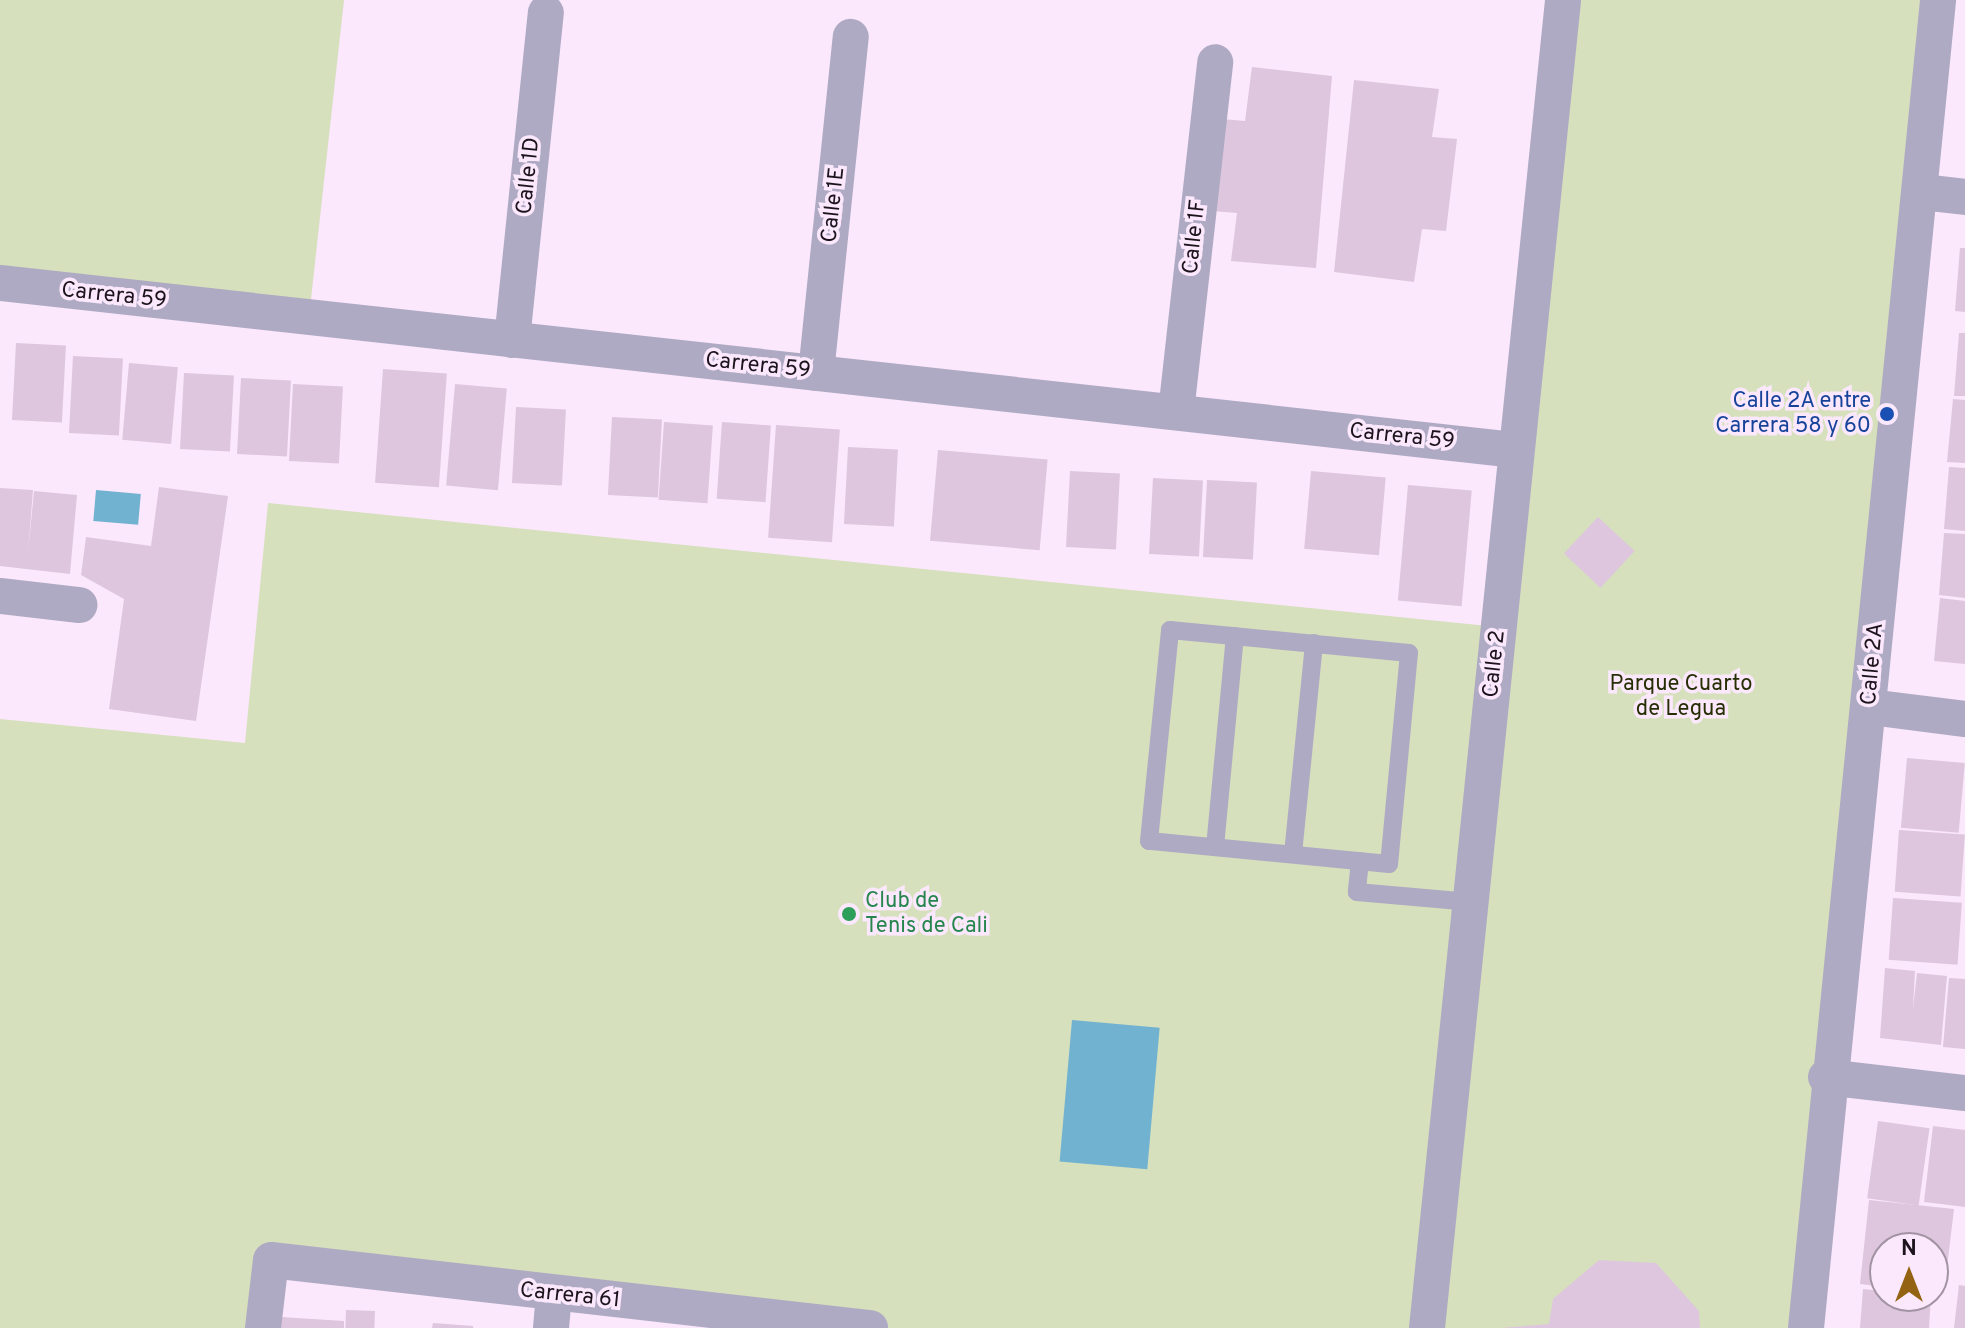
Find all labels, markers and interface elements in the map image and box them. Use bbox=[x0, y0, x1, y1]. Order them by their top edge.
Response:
street label: Calle 1D bbox=[512, 136, 546, 216]
street label: Calle 1E bbox=[817, 166, 851, 244]
street label: Calle 1F bbox=[1178, 198, 1212, 276]
street label: Carrera 59 bbox=[60, 277, 168, 315]
street label: Carrera 59 bbox=[704, 347, 812, 385]
place label: Calle 2A entre Carrera 58 y 60 bbox=[1715, 388, 1871, 440]
marker: Calle 2A entre Carrera 58 y 60 bbox=[1878, 405, 1896, 423]
street label: Carrera 59 bbox=[1348, 418, 1456, 456]
street label: Calle 2A bbox=[1856, 622, 1890, 706]
street label: Calle 2 bbox=[1478, 629, 1512, 699]
park label: Parque Cuarto de Legua bbox=[1610, 671, 1752, 722]
place label: Club de Tenis de Cali bbox=[865, 888, 988, 940]
marker: Club de Tenis de Cali bbox=[840, 905, 858, 923]
north arrow bbox=[1869, 1232, 1949, 1312]
text: N bbox=[1901, 1236, 1917, 1263]
street label: Carrera 61 bbox=[518, 1278, 622, 1314]

